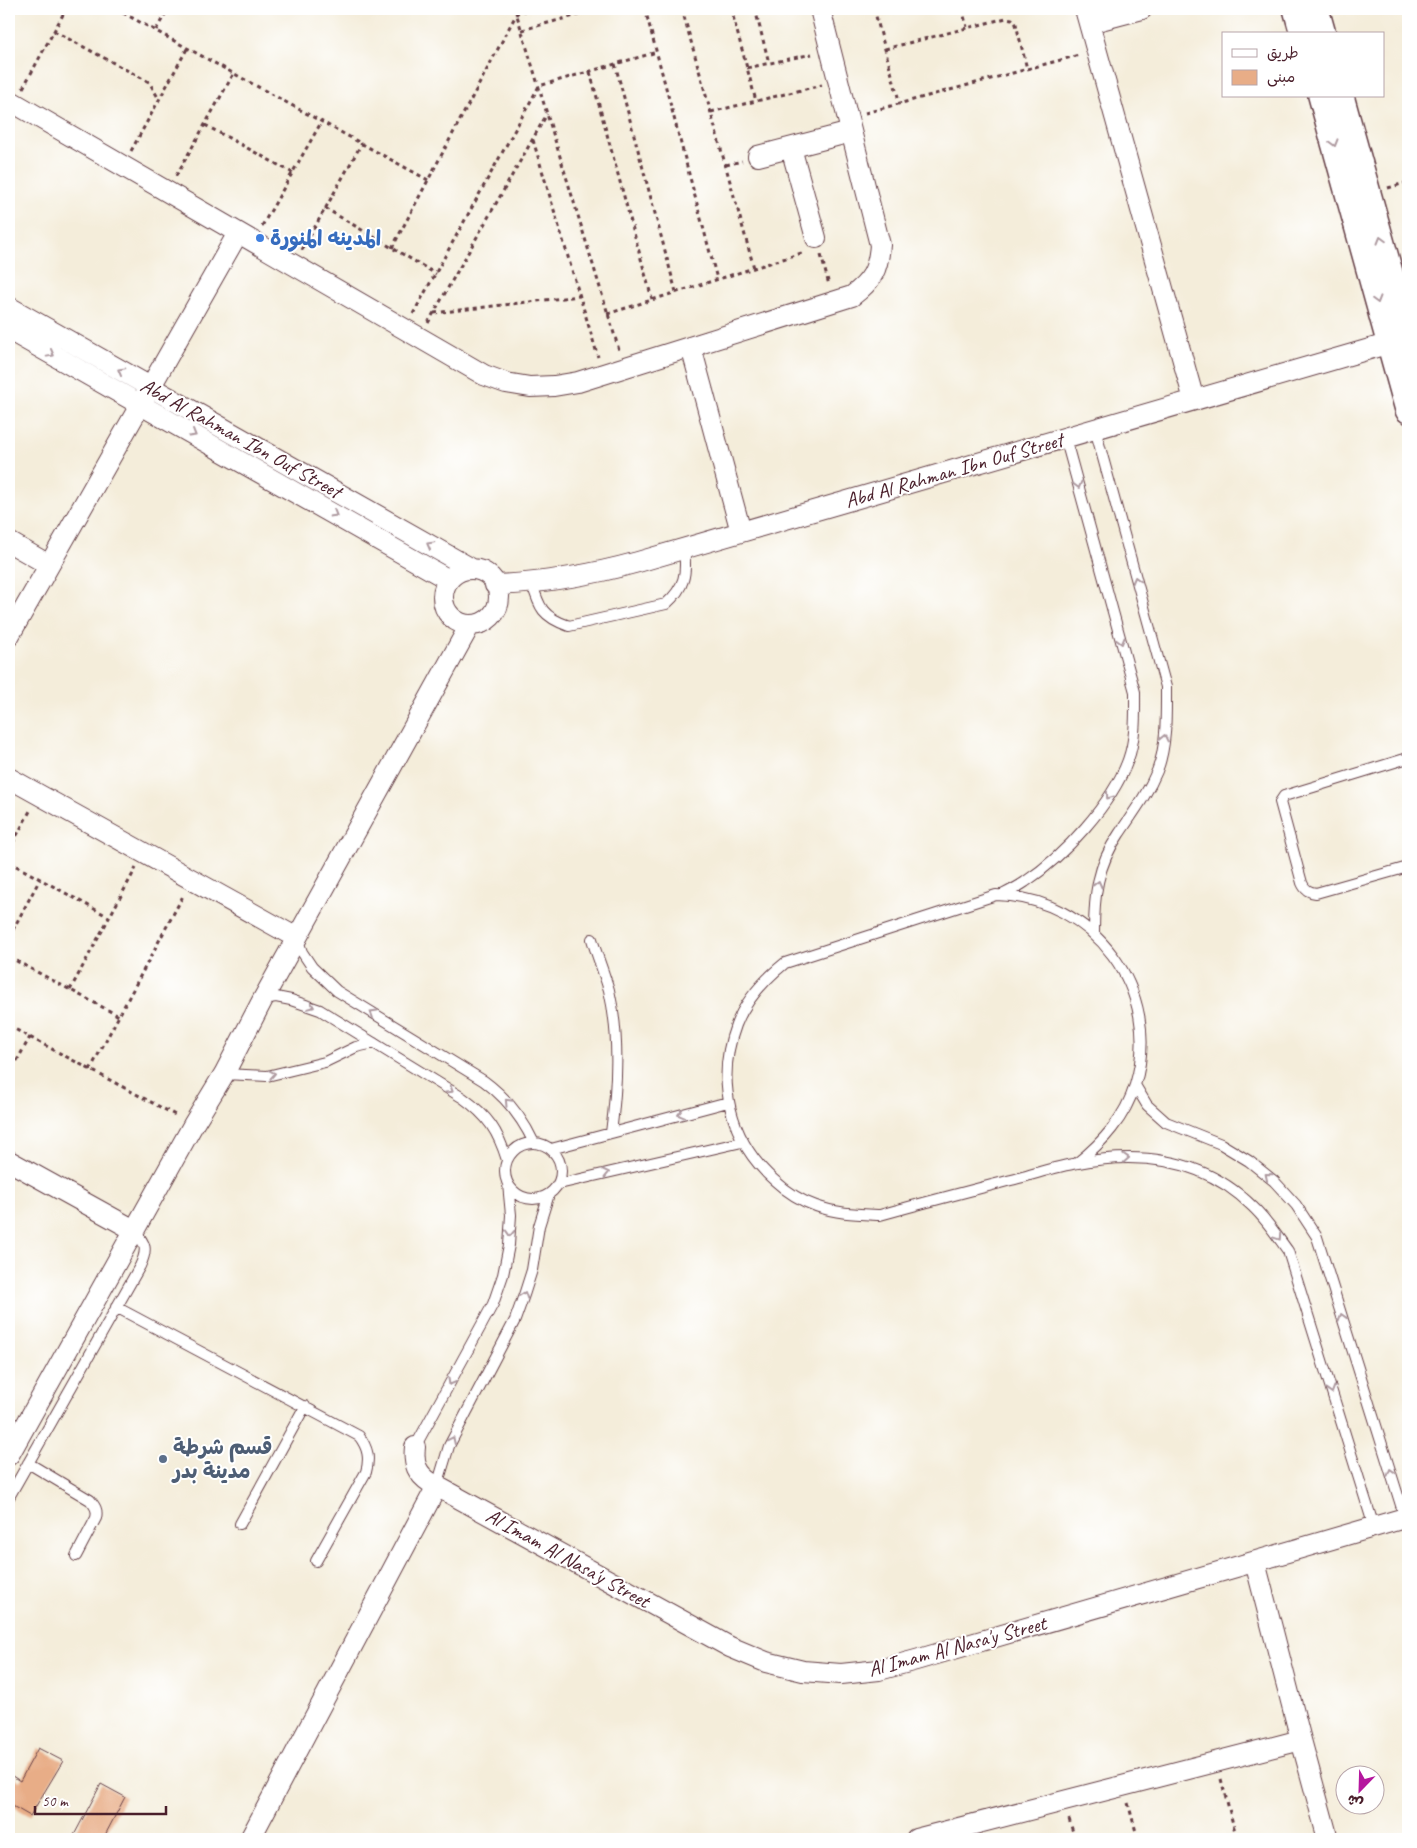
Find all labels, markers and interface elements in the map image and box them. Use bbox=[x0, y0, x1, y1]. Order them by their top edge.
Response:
legend bbox=[1222, 32, 1384, 98]
text: طريق bbox=[1267, 44, 1299, 63]
text: مبنى bbox=[1267, 68, 1295, 87]
one-way arrow bbox=[1328, 139, 1338, 147]
place label: المدينه المنورة bbox=[270, 225, 381, 252]
marker: المدينه المنورة bbox=[254, 232, 266, 244]
one-way arrow bbox=[1376, 236, 1387, 244]
one-way arrow bbox=[1372, 295, 1382, 303]
one-way arrow bbox=[46, 348, 55, 358]
one-way arrow bbox=[117, 367, 126, 377]
street label: Abd Al Rahman Ibn Ouf Street bbox=[136, 372, 349, 505]
street label: Abd Al Rahman Ibn Ouf Street bbox=[842, 426, 1069, 514]
one-way arrow bbox=[187, 428, 196, 438]
one-way arrow bbox=[1072, 480, 1083, 489]
one-way arrow bbox=[329, 508, 338, 518]
one-way arrow bbox=[426, 542, 435, 552]
one-way arrow bbox=[1131, 575, 1142, 584]
one-way arrow bbox=[1115, 637, 1125, 645]
one-way arrow bbox=[1158, 734, 1169, 743]
one-way arrow bbox=[1106, 791, 1115, 800]
one-way arrow bbox=[1092, 880, 1103, 889]
one-way arrow bbox=[306, 1000, 315, 1010]
one-way arrow bbox=[369, 1010, 378, 1019]
one-way arrow bbox=[268, 1069, 277, 1079]
one-way arrow bbox=[444, 1083, 453, 1093]
one-way arrow bbox=[505, 1098, 514, 1107]
one-way arrow bbox=[676, 1108, 685, 1119]
one-way arrow bbox=[1122, 1152, 1130, 1163]
one-way arrow bbox=[602, 1168, 611, 1179]
one-way arrow bbox=[1264, 1173, 1273, 1182]
one-way arrow bbox=[504, 1229, 515, 1237]
one-way arrow bbox=[1272, 1231, 1281, 1241]
one-way arrow bbox=[518, 1291, 528, 1299]
one-way arrow bbox=[1338, 1313, 1348, 1321]
one-way arrow bbox=[447, 1377, 457, 1386]
one-way arrow bbox=[1326, 1385, 1336, 1393]
place label: قسم شرطة مدينة بدر bbox=[171, 1434, 272, 1484]
one-way arrow bbox=[446, 1436, 456, 1445]
marker: قسم شرطة مدينة بدر bbox=[157, 1453, 169, 1465]
one-way arrow bbox=[1386, 1468, 1396, 1476]
street label: Al Imam Al Nasa'y Street bbox=[482, 1502, 656, 1615]
street label: Al Imam Al Nasa'y Street bbox=[865, 1609, 1051, 1682]
north arrow bbox=[1334, 1766, 1384, 1816]
scale bar bbox=[35, 1783, 166, 1815]
text: ش bbox=[1345, 1791, 1366, 1812]
text: 50 m bbox=[42, 1792, 69, 1811]

